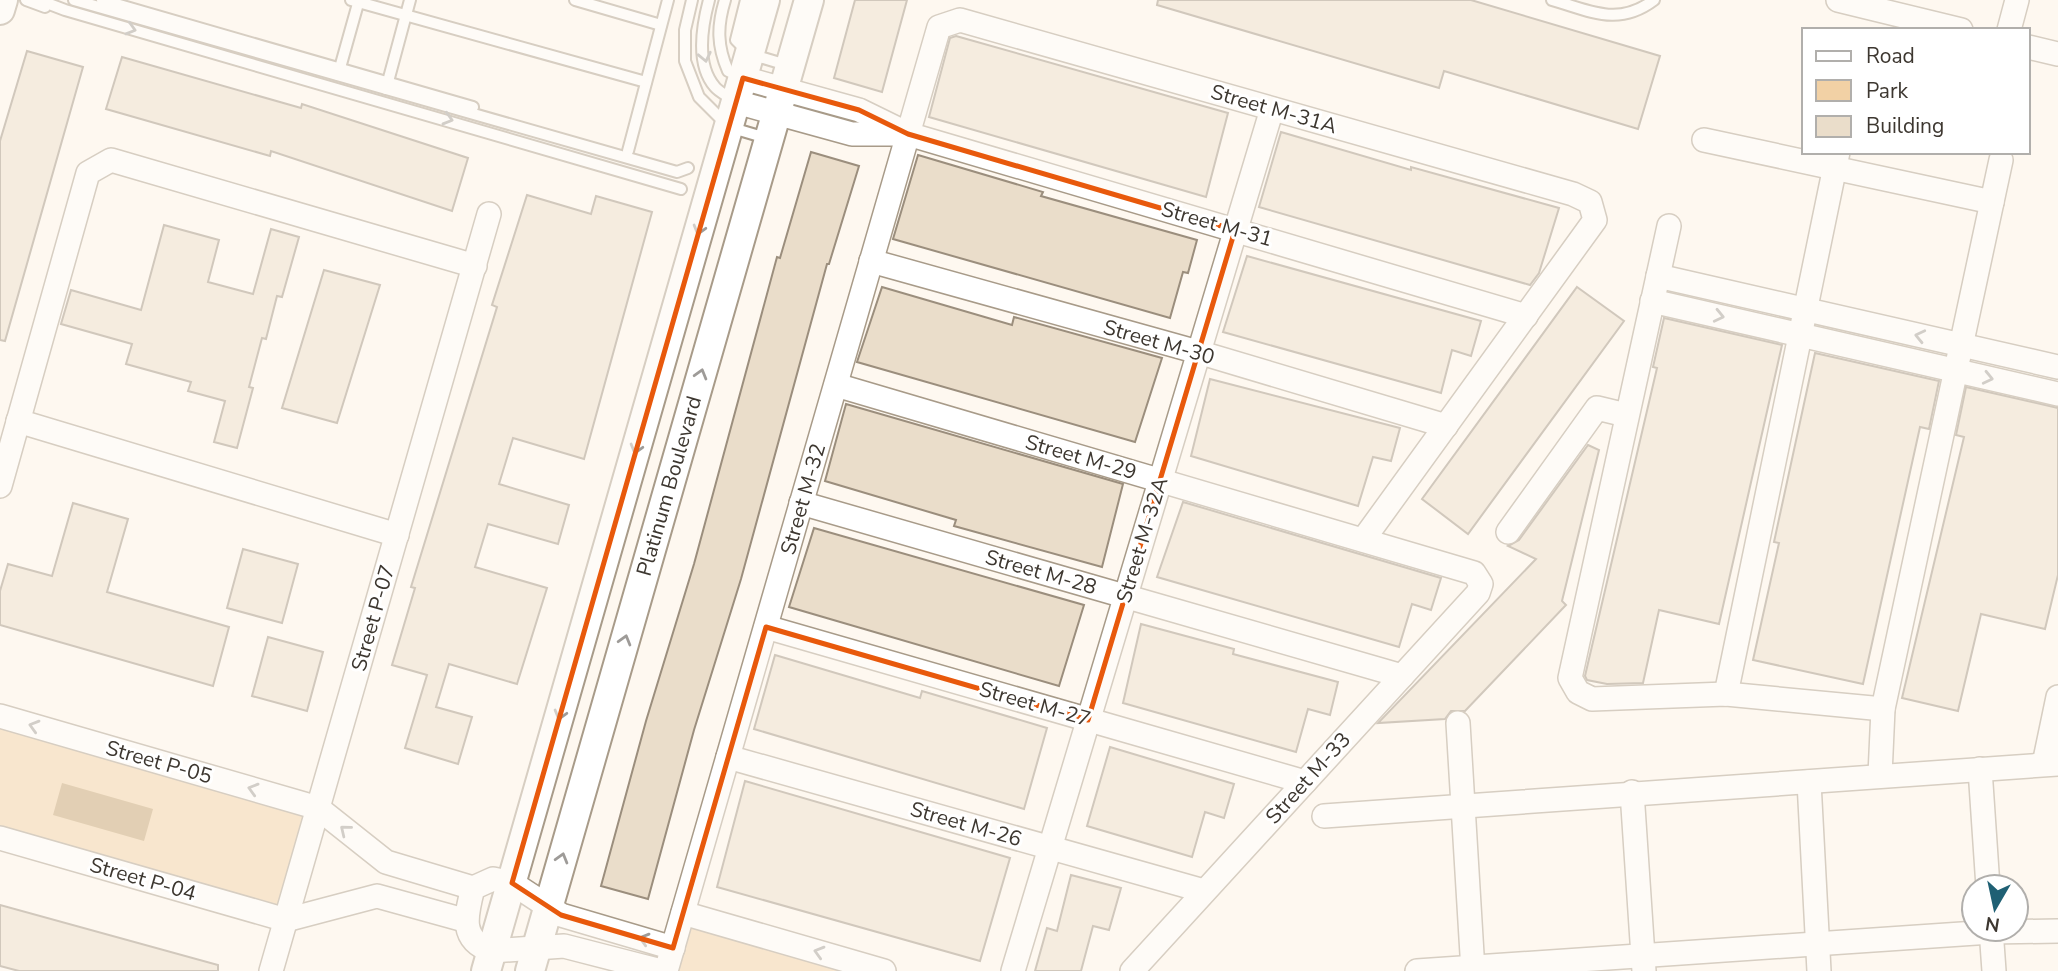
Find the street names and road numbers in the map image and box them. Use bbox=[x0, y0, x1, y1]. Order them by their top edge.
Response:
street label: Street M-31A bbox=[1208, 78, 1340, 140]
street label: Street M-31 bbox=[1158, 195, 1276, 253]
street label: Street M-30 bbox=[1100, 313, 1218, 371]
street label: Platinum Boulevard bbox=[630, 393, 708, 579]
street label: Street M-29 bbox=[1022, 428, 1140, 486]
street label: Street M-32 bbox=[774, 440, 832, 558]
street label: Street M-32A bbox=[1110, 474, 1174, 606]
street label: Street M-28 bbox=[982, 543, 1100, 601]
street label: Street P-07 bbox=[344, 562, 402, 674]
street label: Street M-27 bbox=[976, 675, 1094, 733]
street label: Street M-33 bbox=[1259, 726, 1357, 830]
street label: Street P-05 bbox=[103, 733, 215, 791]
street label: Street M-26 bbox=[907, 795, 1025, 853]
street label: Street P-04 bbox=[87, 850, 199, 908]

